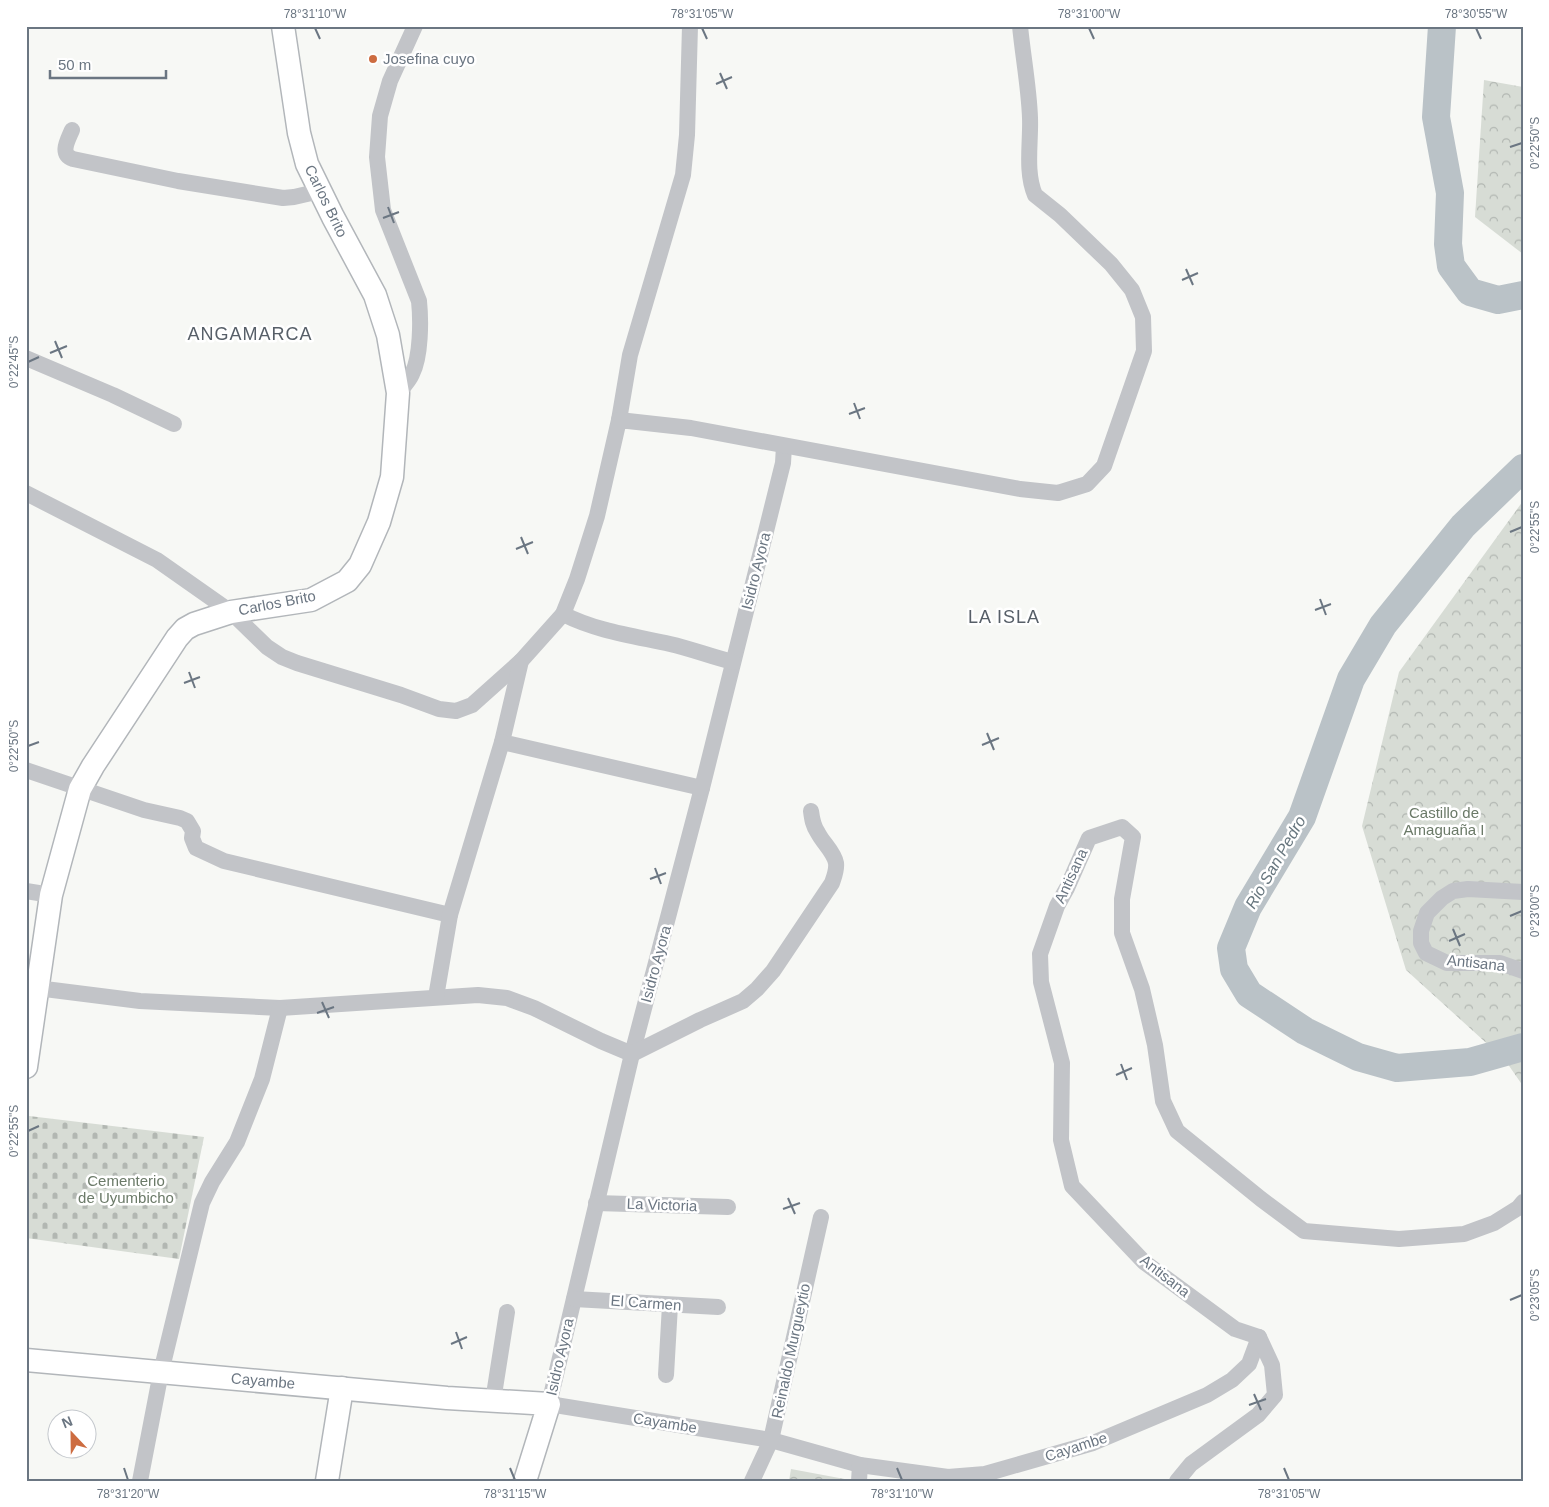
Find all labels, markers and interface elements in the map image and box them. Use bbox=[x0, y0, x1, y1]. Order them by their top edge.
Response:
text: 78°31'10"W bbox=[284, 7, 347, 21]
text: 78°31'05"W bbox=[671, 7, 734, 21]
text: 78°31'00"W bbox=[1058, 7, 1121, 21]
text: 78°30'55"W bbox=[1445, 7, 1508, 21]
scale bar bbox=[50, 48, 166, 80]
place label: Josefina cuyo bbox=[383, 50, 475, 67]
marker: Josefina cuyo bbox=[367, 53, 379, 65]
text: 50 m bbox=[58, 56, 91, 73]
text: 0°22'50"S bbox=[1528, 117, 1542, 169]
street label: Carlos Brito bbox=[302, 162, 351, 240]
district label: ANGAMARCA bbox=[187, 324, 313, 344]
text: 0°22'45"S bbox=[7, 336, 21, 388]
text: 0°22'55"S bbox=[1528, 501, 1542, 553]
street label: Isidro Ayora bbox=[738, 530, 773, 611]
street label: Carlos Brito bbox=[237, 587, 317, 618]
district label: LA ISLA bbox=[968, 607, 1040, 627]
text: 0°22'50"S bbox=[7, 720, 21, 772]
park label: Castillo de Amaguaña I bbox=[1404, 804, 1484, 838]
water label: Rio San Pedro bbox=[1242, 813, 1309, 912]
street label: Antisana bbox=[1051, 845, 1091, 906]
text: 0°23'00"S bbox=[1528, 885, 1542, 937]
street label: Isidro Ayora bbox=[637, 923, 674, 1004]
street label: Antisana bbox=[1446, 951, 1507, 974]
text: 0°22'55"S bbox=[7, 1105, 21, 1157]
park label: Cementerio de Uyumbicho bbox=[78, 1172, 174, 1206]
street label: La Victoria bbox=[626, 1195, 698, 1214]
street label: Antisana bbox=[1137, 1251, 1194, 1301]
text: 0°23'05"S bbox=[1528, 1269, 1542, 1321]
street label: Reinaldo Murgueytio bbox=[768, 1282, 813, 1420]
street label: El Carmen bbox=[610, 1292, 682, 1313]
street label: Isidro Ayora bbox=[542, 1316, 577, 1397]
street label: Cayambe bbox=[230, 1369, 296, 1392]
street label: Cayambe bbox=[632, 1409, 698, 1436]
north arrow bbox=[48, 1410, 98, 1460]
text: N bbox=[59, 1413, 75, 1431]
street label: Cayambe bbox=[1043, 1429, 1109, 1465]
text: 78°31'20"W bbox=[97, 1487, 160, 1501]
text: 78°31'15"W bbox=[484, 1487, 547, 1501]
text: 78°31'10"W bbox=[871, 1487, 934, 1501]
text: 78°31'05"W bbox=[1258, 1487, 1321, 1501]

